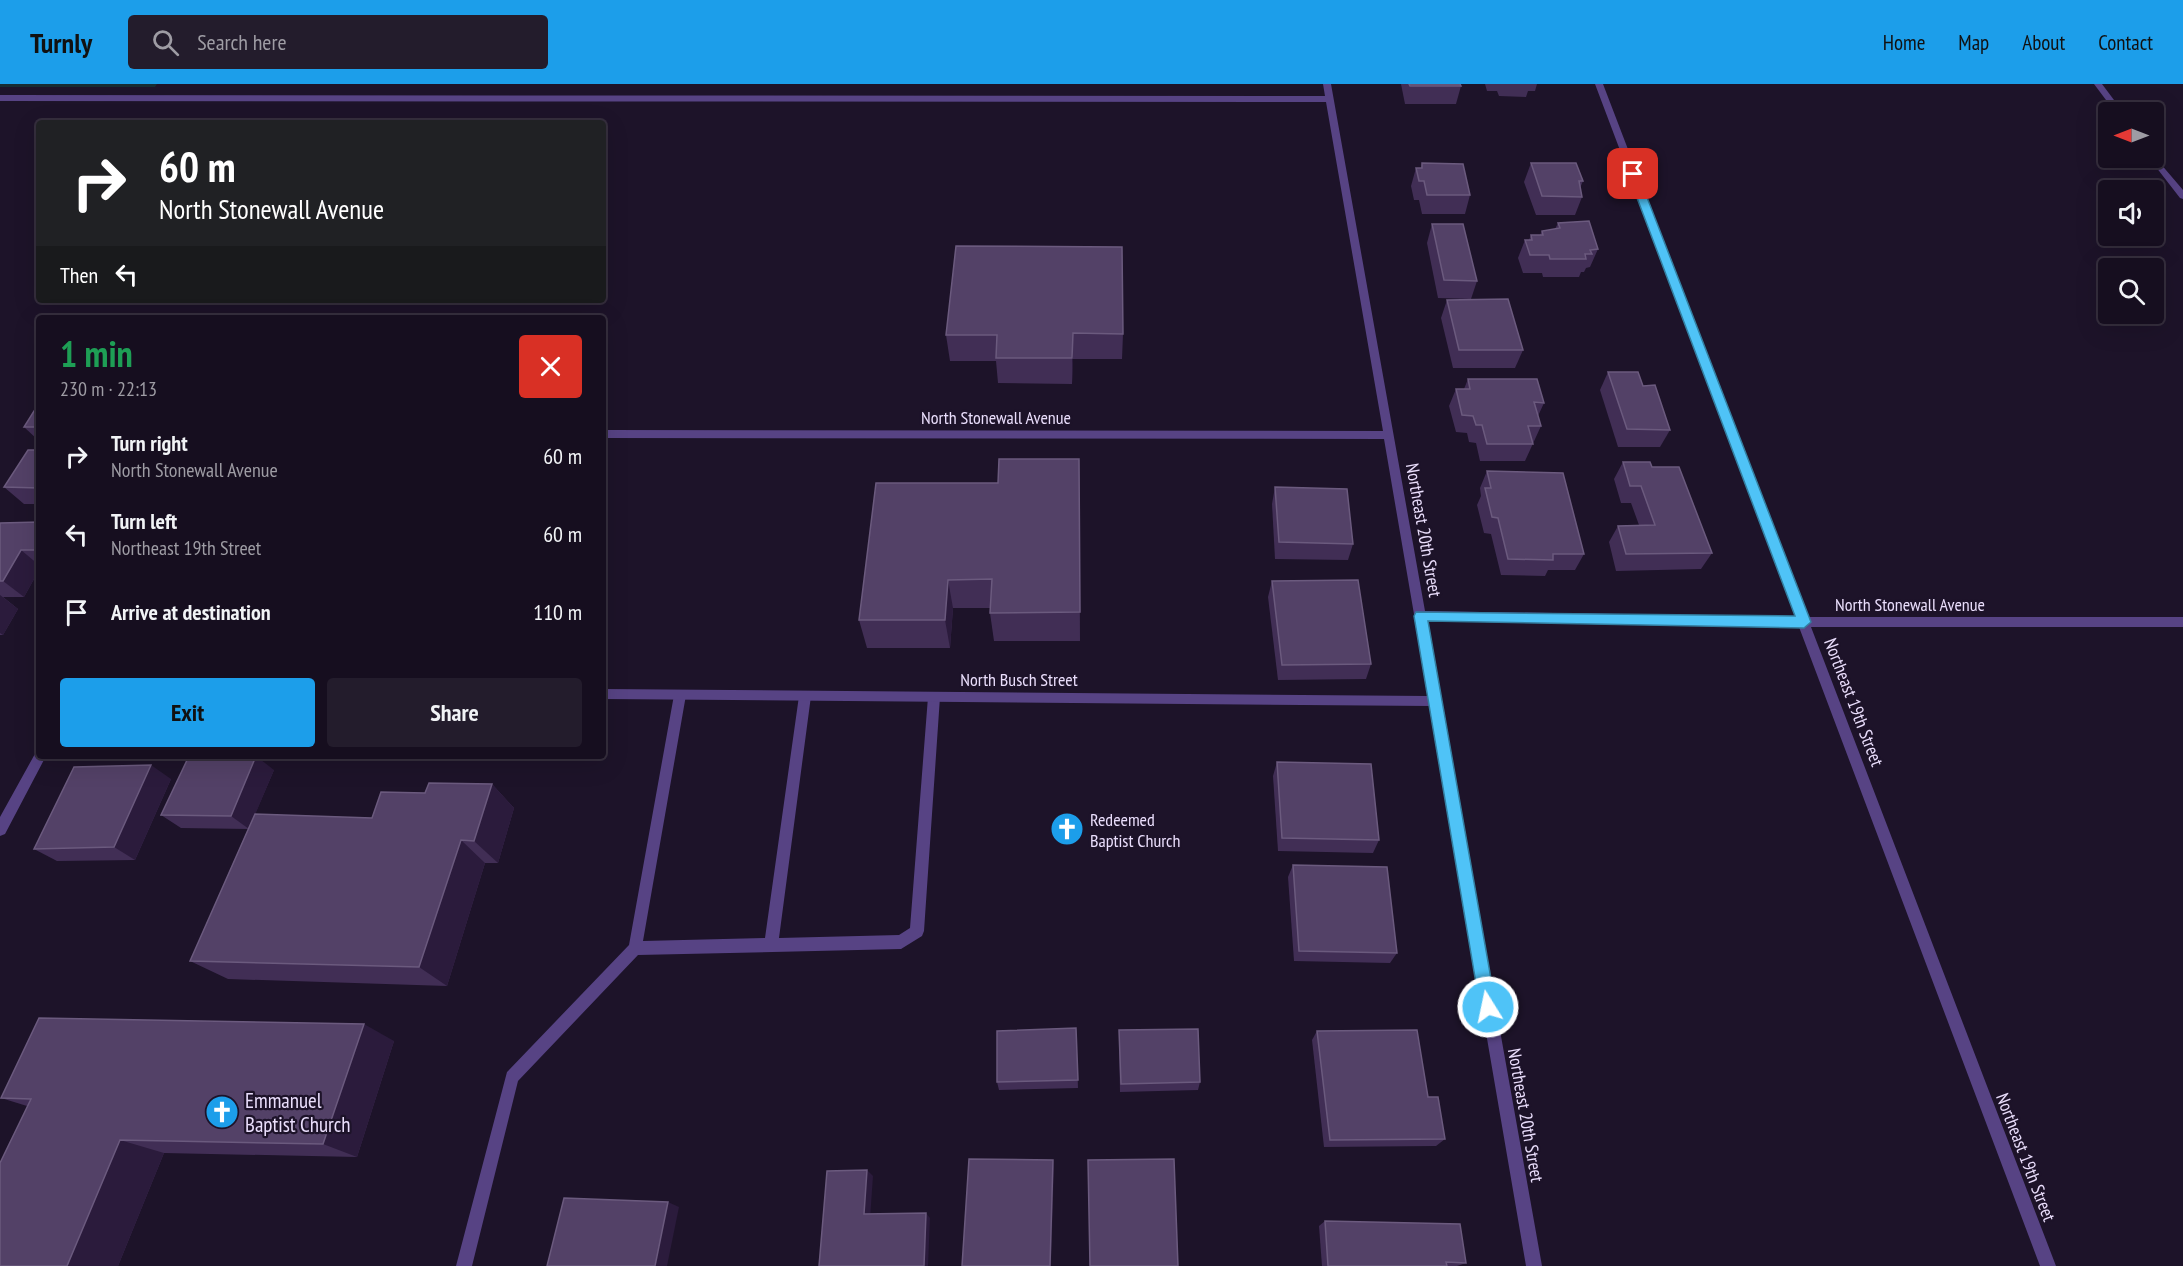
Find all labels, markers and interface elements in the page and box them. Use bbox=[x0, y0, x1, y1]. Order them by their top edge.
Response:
search box bbox=[128, 15, 548, 69]
text: Turnly bbox=[30, 24, 92, 61]
icon: search bbox=[149, 26, 182, 59]
text: Search here bbox=[197, 28, 287, 56]
text: Home bbox=[1883, 29, 1925, 56]
text: Map bbox=[1958, 29, 1989, 56]
text: About bbox=[2022, 29, 2065, 56]
text: Contact bbox=[2098, 29, 2153, 56]
north arrow bbox=[2098, 102, 2164, 168]
map controls bbox=[2098, 102, 2164, 324]
text: 60 m bbox=[159, 139, 236, 194]
icon: right bbox=[60, 144, 138, 222]
pin bbox=[1607, 148, 1658, 199]
icon: arrive bbox=[1616, 157, 1649, 190]
button: sound bbox=[2098, 180, 2164, 246]
text: North Stonewall Avenue bbox=[159, 192, 384, 226]
icon: left bbox=[110, 258, 143, 291]
button: search bbox=[2098, 258, 2164, 324]
text: Then bbox=[60, 261, 98, 289]
text: 1 min bbox=[60, 330, 133, 377]
button: close bbox=[519, 335, 582, 398]
text: 230 m · 22:13 bbox=[60, 376, 157, 402]
street label: North Stonewall Avenue bbox=[921, 406, 1071, 429]
text: Turn right bbox=[111, 429, 188, 457]
icon: right bbox=[60, 440, 93, 473]
text: 60 m bbox=[543, 442, 582, 470]
text: North Stonewall Avenue bbox=[111, 457, 278, 483]
street label: Northeast 20th Street bbox=[1401, 461, 1447, 599]
text: Turn left bbox=[111, 507, 177, 535]
icon: left bbox=[60, 518, 93, 551]
text: 60 m bbox=[543, 520, 582, 548]
text: Northeast 19th Street bbox=[111, 535, 261, 561]
street label: North Stonewall Avenue bbox=[1835, 593, 1985, 616]
icon: arrive bbox=[60, 596, 93, 629]
text: Arrive at destination bbox=[111, 598, 271, 626]
text: 110 m bbox=[533, 598, 582, 626]
street label: Northeast 19th Street bbox=[1819, 635, 1889, 769]
street label: North Busch Street bbox=[960, 668, 1078, 691]
button: Exit bbox=[60, 678, 315, 747]
button: Share bbox=[327, 678, 582, 747]
place label: Redeemed Baptist Church bbox=[1090, 808, 1180, 852]
church icon: Redeemed Baptist Church bbox=[1049, 811, 1085, 847]
position arrow bbox=[1456, 975, 1520, 1039]
street label: Northeast 20th Street bbox=[1503, 1046, 1549, 1184]
place label: Emmanuel Baptist Church bbox=[245, 1087, 351, 1138]
street label: Northeast 19th Street bbox=[1991, 1090, 2061, 1224]
church icon: Emmanuel Baptist Church bbox=[204, 1094, 240, 1130]

